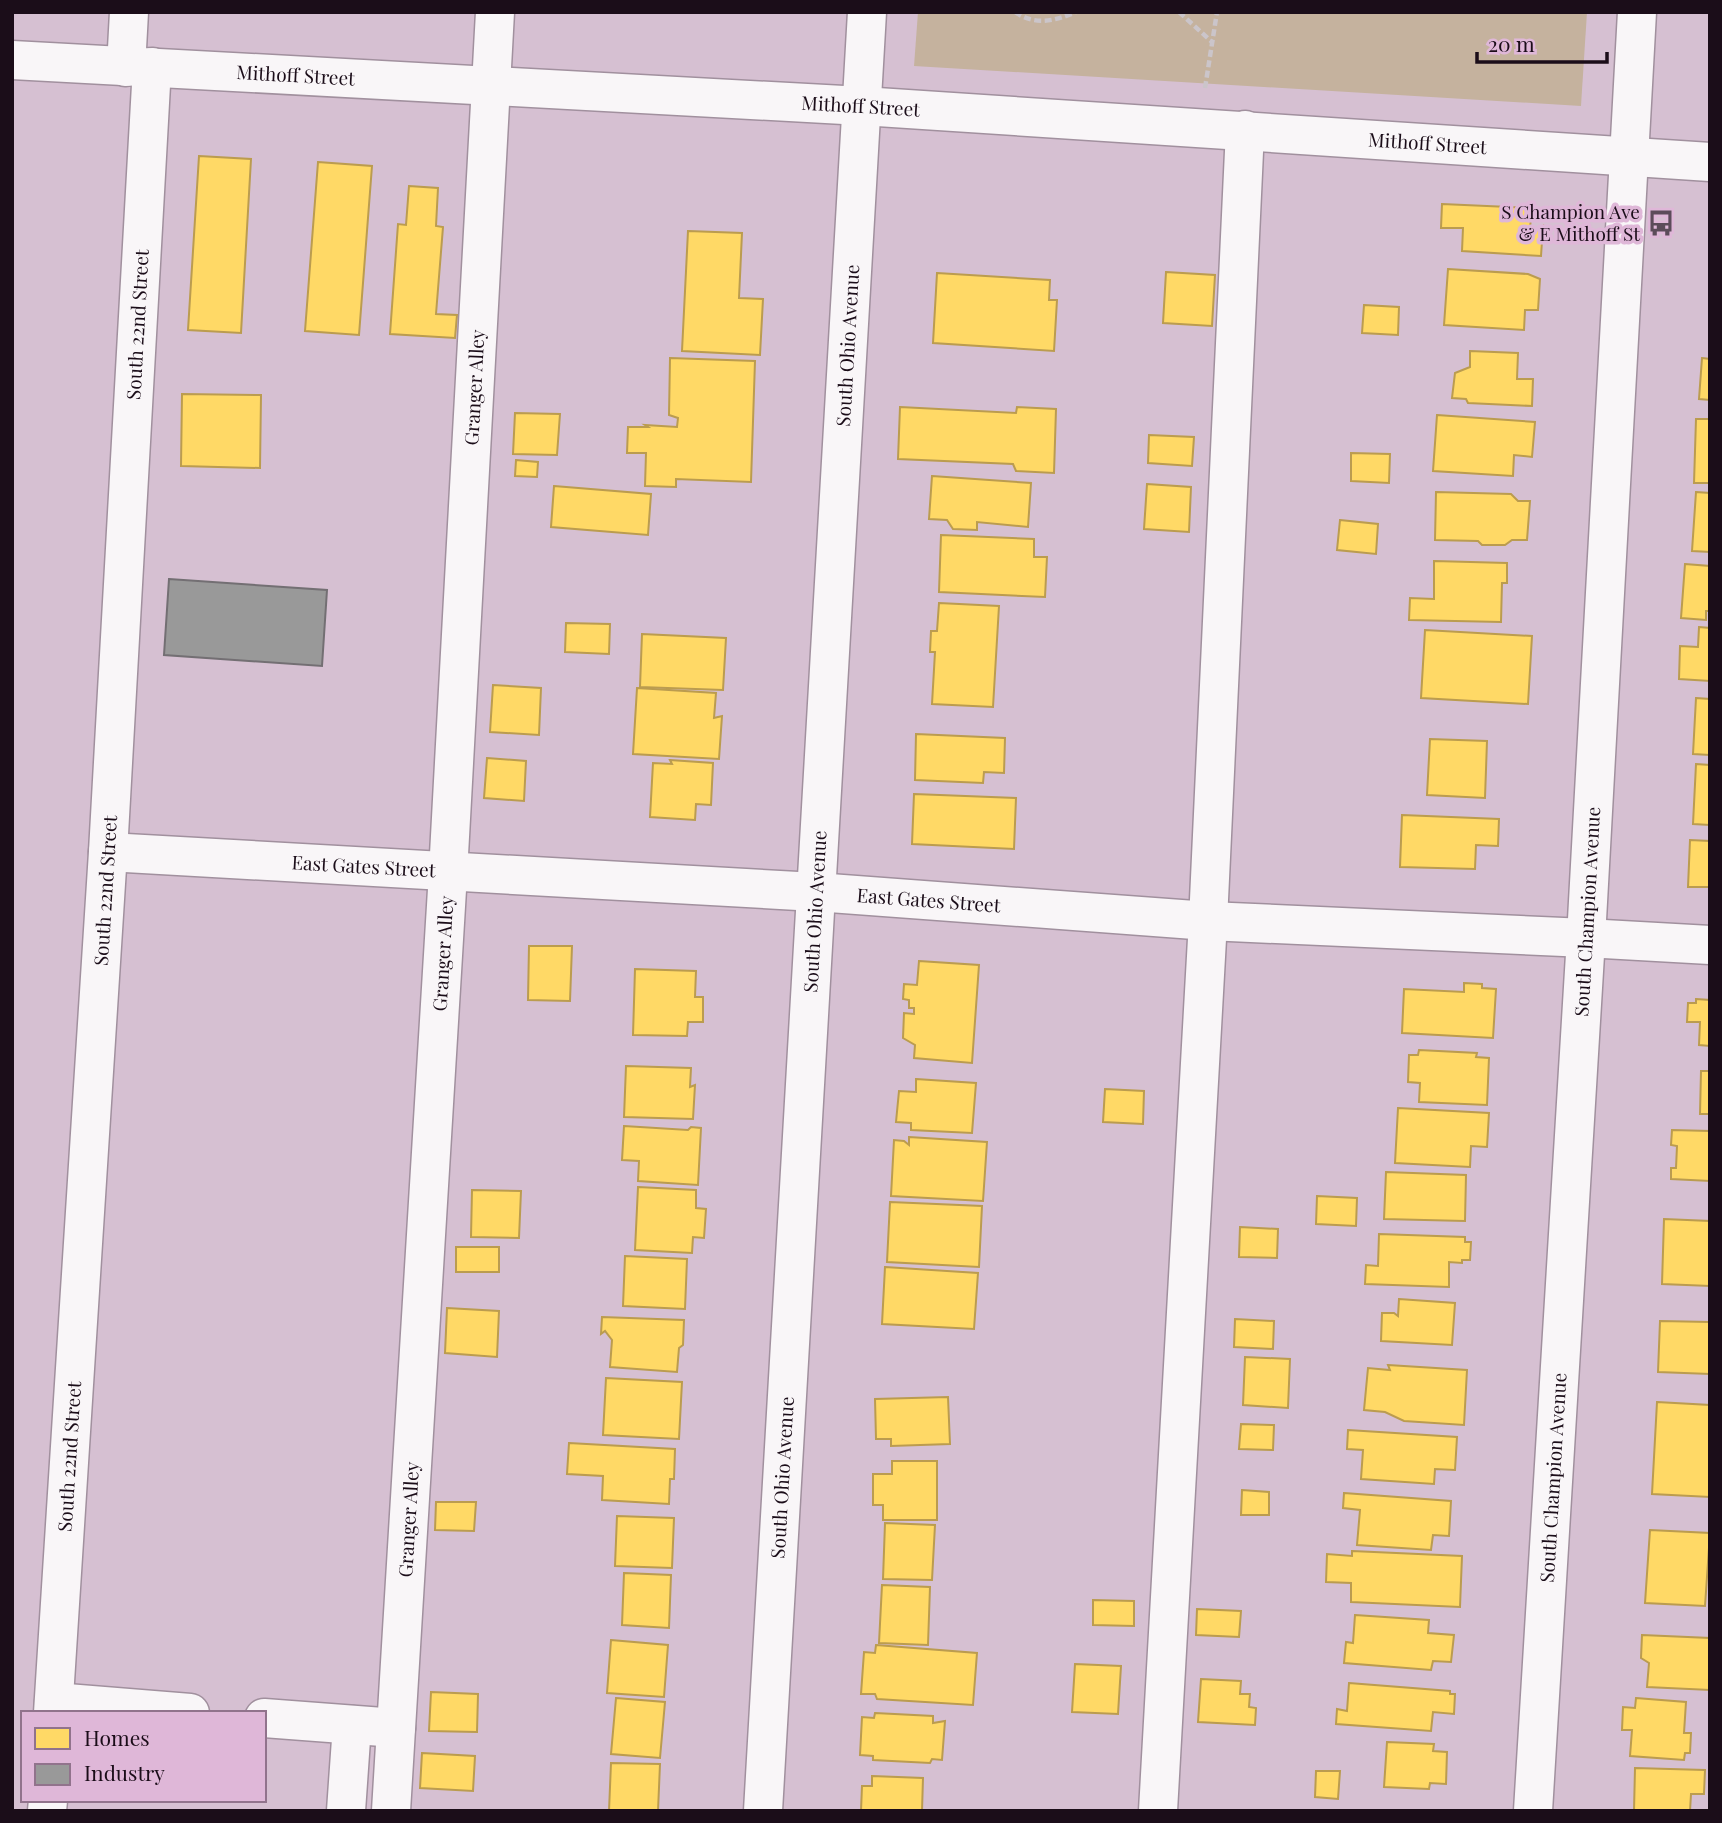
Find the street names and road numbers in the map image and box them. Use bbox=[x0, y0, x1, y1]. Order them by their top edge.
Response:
street label: Mithoff Street bbox=[236, 58, 356, 91]
street label: Mithoff Street bbox=[801, 89, 921, 122]
street label: Mithoff Street bbox=[1368, 125, 1488, 159]
street label: South 22nd Street bbox=[119, 248, 154, 401]
street label: South Ohio Avenue bbox=[829, 264, 864, 427]
street label: Granger Alley bbox=[457, 328, 490, 446]
street label: South Champion Avenue bbox=[1567, 806, 1605, 1017]
street label: South 22nd Street bbox=[87, 814, 122, 967]
street label: South Ohio Avenue bbox=[796, 830, 832, 993]
street label: East Gates Street bbox=[291, 848, 437, 882]
street label: East Gates Street bbox=[856, 881, 1002, 918]
street label: Granger Alley bbox=[426, 895, 459, 1012]
street label: South Champion Avenue bbox=[1533, 1372, 1572, 1583]
street label: South 22nd Street bbox=[51, 1380, 86, 1533]
street label: South Ohio Avenue bbox=[764, 1396, 799, 1559]
street label: Granger Alley bbox=[391, 1460, 424, 1578]

